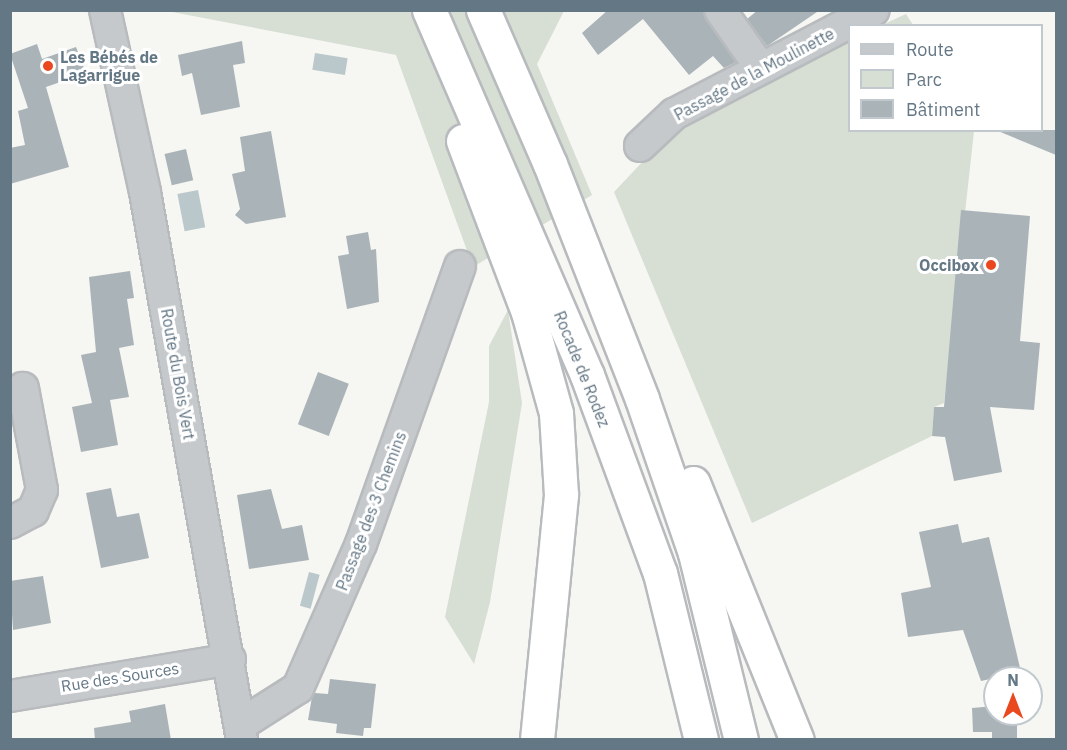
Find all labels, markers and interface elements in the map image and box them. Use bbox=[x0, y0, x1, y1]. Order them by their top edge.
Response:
street label: Passage de la Moulinette bbox=[671, 24, 837, 124]
legend bbox=[848, 24, 1043, 132]
text: Route bbox=[906, 38, 954, 61]
place label: Les Bébés de Lagarrigue bbox=[60, 47, 158, 85]
marker: Les Bébés de Lagarrigue bbox=[41, 59, 55, 73]
text: Parc bbox=[906, 68, 942, 91]
text: Bâtiment bbox=[906, 98, 980, 121]
place label: Occibox bbox=[919, 255, 979, 275]
marker: Occibox bbox=[984, 258, 998, 272]
street label: Route du Bois Vert bbox=[157, 307, 199, 441]
street label: Rocade de Rodez bbox=[550, 308, 614, 430]
street label: Passage des 3 Chemins bbox=[332, 429, 410, 593]
street label: Rue des Sources bbox=[60, 658, 180, 696]
north arrow bbox=[983, 666, 1043, 726]
text: N bbox=[1007, 670, 1019, 690]

